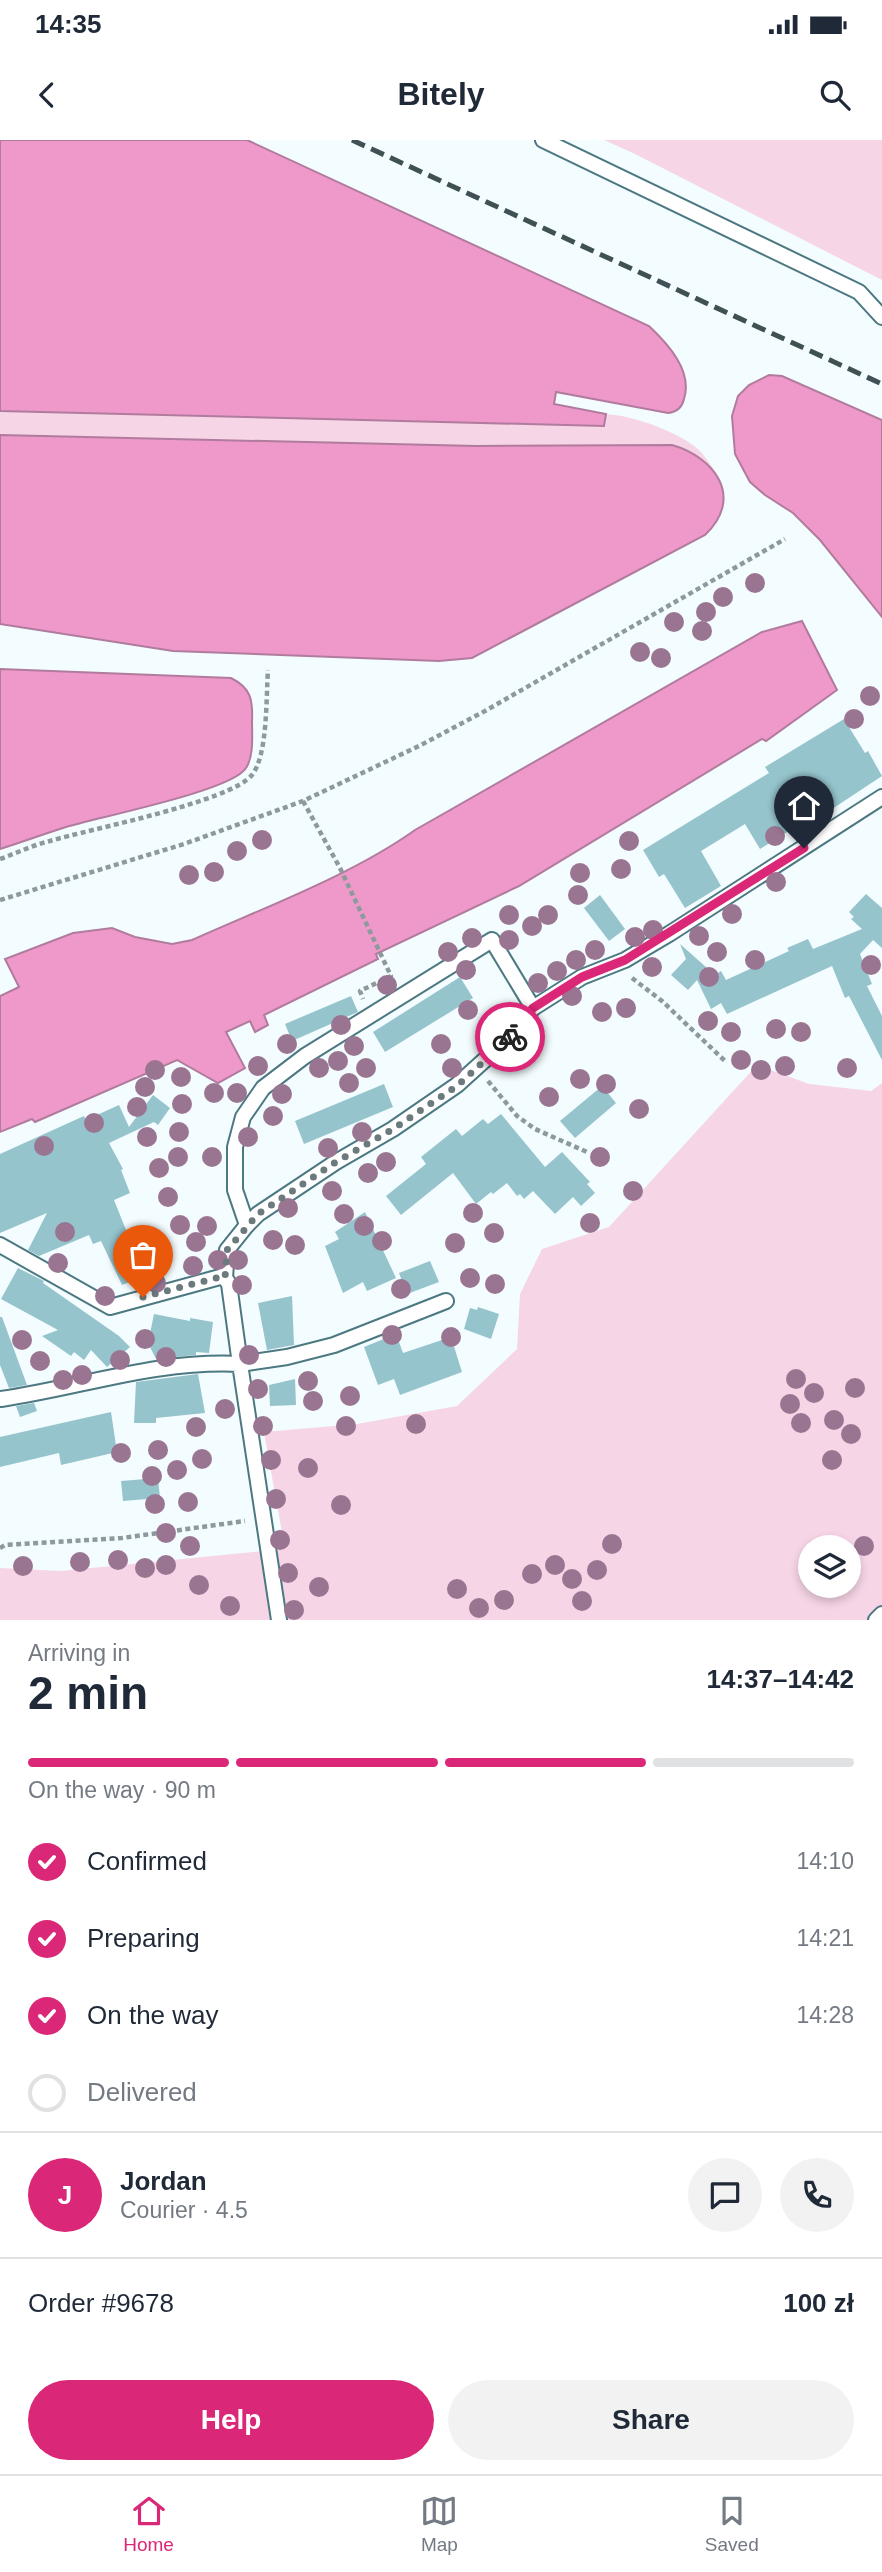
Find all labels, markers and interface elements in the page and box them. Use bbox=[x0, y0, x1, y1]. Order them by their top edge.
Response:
text: 14:35 bbox=[35, 9, 102, 39]
icon: back bbox=[28, 76, 66, 114]
text: Bitely bbox=[397, 76, 485, 112]
icon: search bbox=[816, 76, 854, 114]
pin bbox=[774, 776, 834, 848]
icon: home bbox=[785, 787, 823, 825]
courier bbox=[475, 1002, 545, 1072]
icon: bike bbox=[491, 1018, 529, 1056]
pin bbox=[113, 1225, 173, 1297]
icon: bag bbox=[124, 1236, 162, 1274]
map controls bbox=[798, 1535, 861, 1598]
button: layers bbox=[798, 1535, 861, 1598]
text: Arriving in bbox=[28, 1640, 130, 1666]
text: 14:37–14:42 bbox=[707, 1664, 854, 1694]
text: 2 min bbox=[28, 1667, 148, 1719]
text: On the way · 90 m bbox=[28, 1777, 216, 1803]
icon: check bbox=[28, 1843, 66, 1881]
text: Confirmed bbox=[87, 1846, 207, 1876]
text: 14:10 bbox=[796, 1848, 854, 1874]
icon: check bbox=[28, 1920, 66, 1958]
text: Preparing bbox=[87, 1923, 200, 1953]
text: 14:21 bbox=[796, 1925, 854, 1951]
icon: check bbox=[28, 1997, 66, 2035]
text: On the way bbox=[87, 2000, 219, 2030]
text: 14:28 bbox=[796, 2002, 854, 2028]
text: Delivered bbox=[87, 2077, 197, 2107]
button: chat bbox=[688, 2158, 762, 2232]
button: phone bbox=[780, 2158, 854, 2232]
text: Jordan bbox=[120, 2166, 207, 2196]
text: J bbox=[58, 2180, 72, 2210]
text: Courier · 4.5 bbox=[120, 2197, 248, 2223]
text: Order #9678 bbox=[28, 2288, 174, 2318]
text: 100 zł bbox=[783, 2288, 854, 2318]
button: Help bbox=[28, 2380, 434, 2460]
button: Share bbox=[448, 2380, 854, 2460]
tab: Home bbox=[123, 2492, 174, 2556]
tab: Map bbox=[420, 2492, 458, 2556]
tab: Saved bbox=[705, 2492, 759, 2556]

